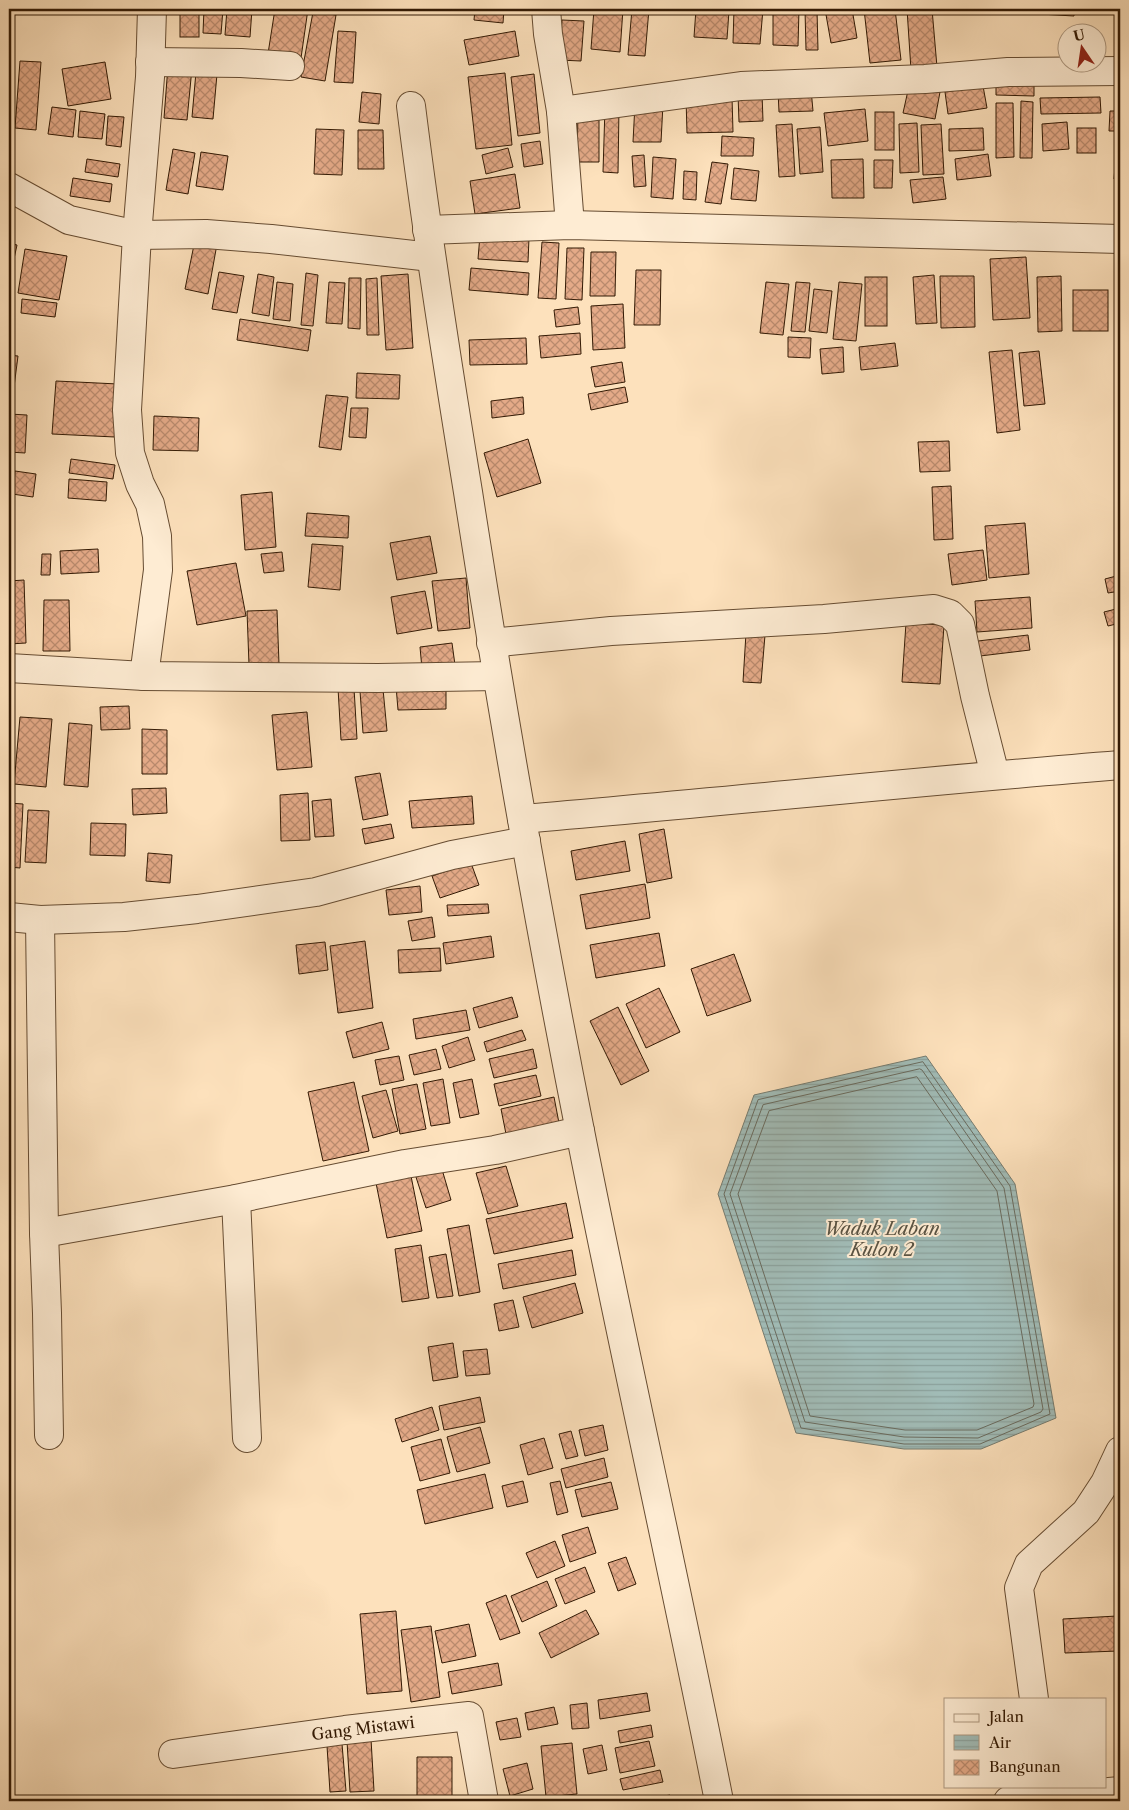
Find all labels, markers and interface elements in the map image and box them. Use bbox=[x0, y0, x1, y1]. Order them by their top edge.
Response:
north arrow bbox=[1056, 22, 1106, 72]
text: U bbox=[1072, 25, 1087, 45]
water label: Waduk Laban Kulon 2 bbox=[824, 1218, 940, 1261]
legend bbox=[944, 1698, 1106, 1788]
text: Jalan bbox=[987, 1707, 1024, 1726]
street label: Gang Mistawi bbox=[310, 1712, 416, 1744]
text: Air bbox=[988, 1733, 1012, 1752]
text: Bangunan bbox=[989, 1757, 1061, 1776]

